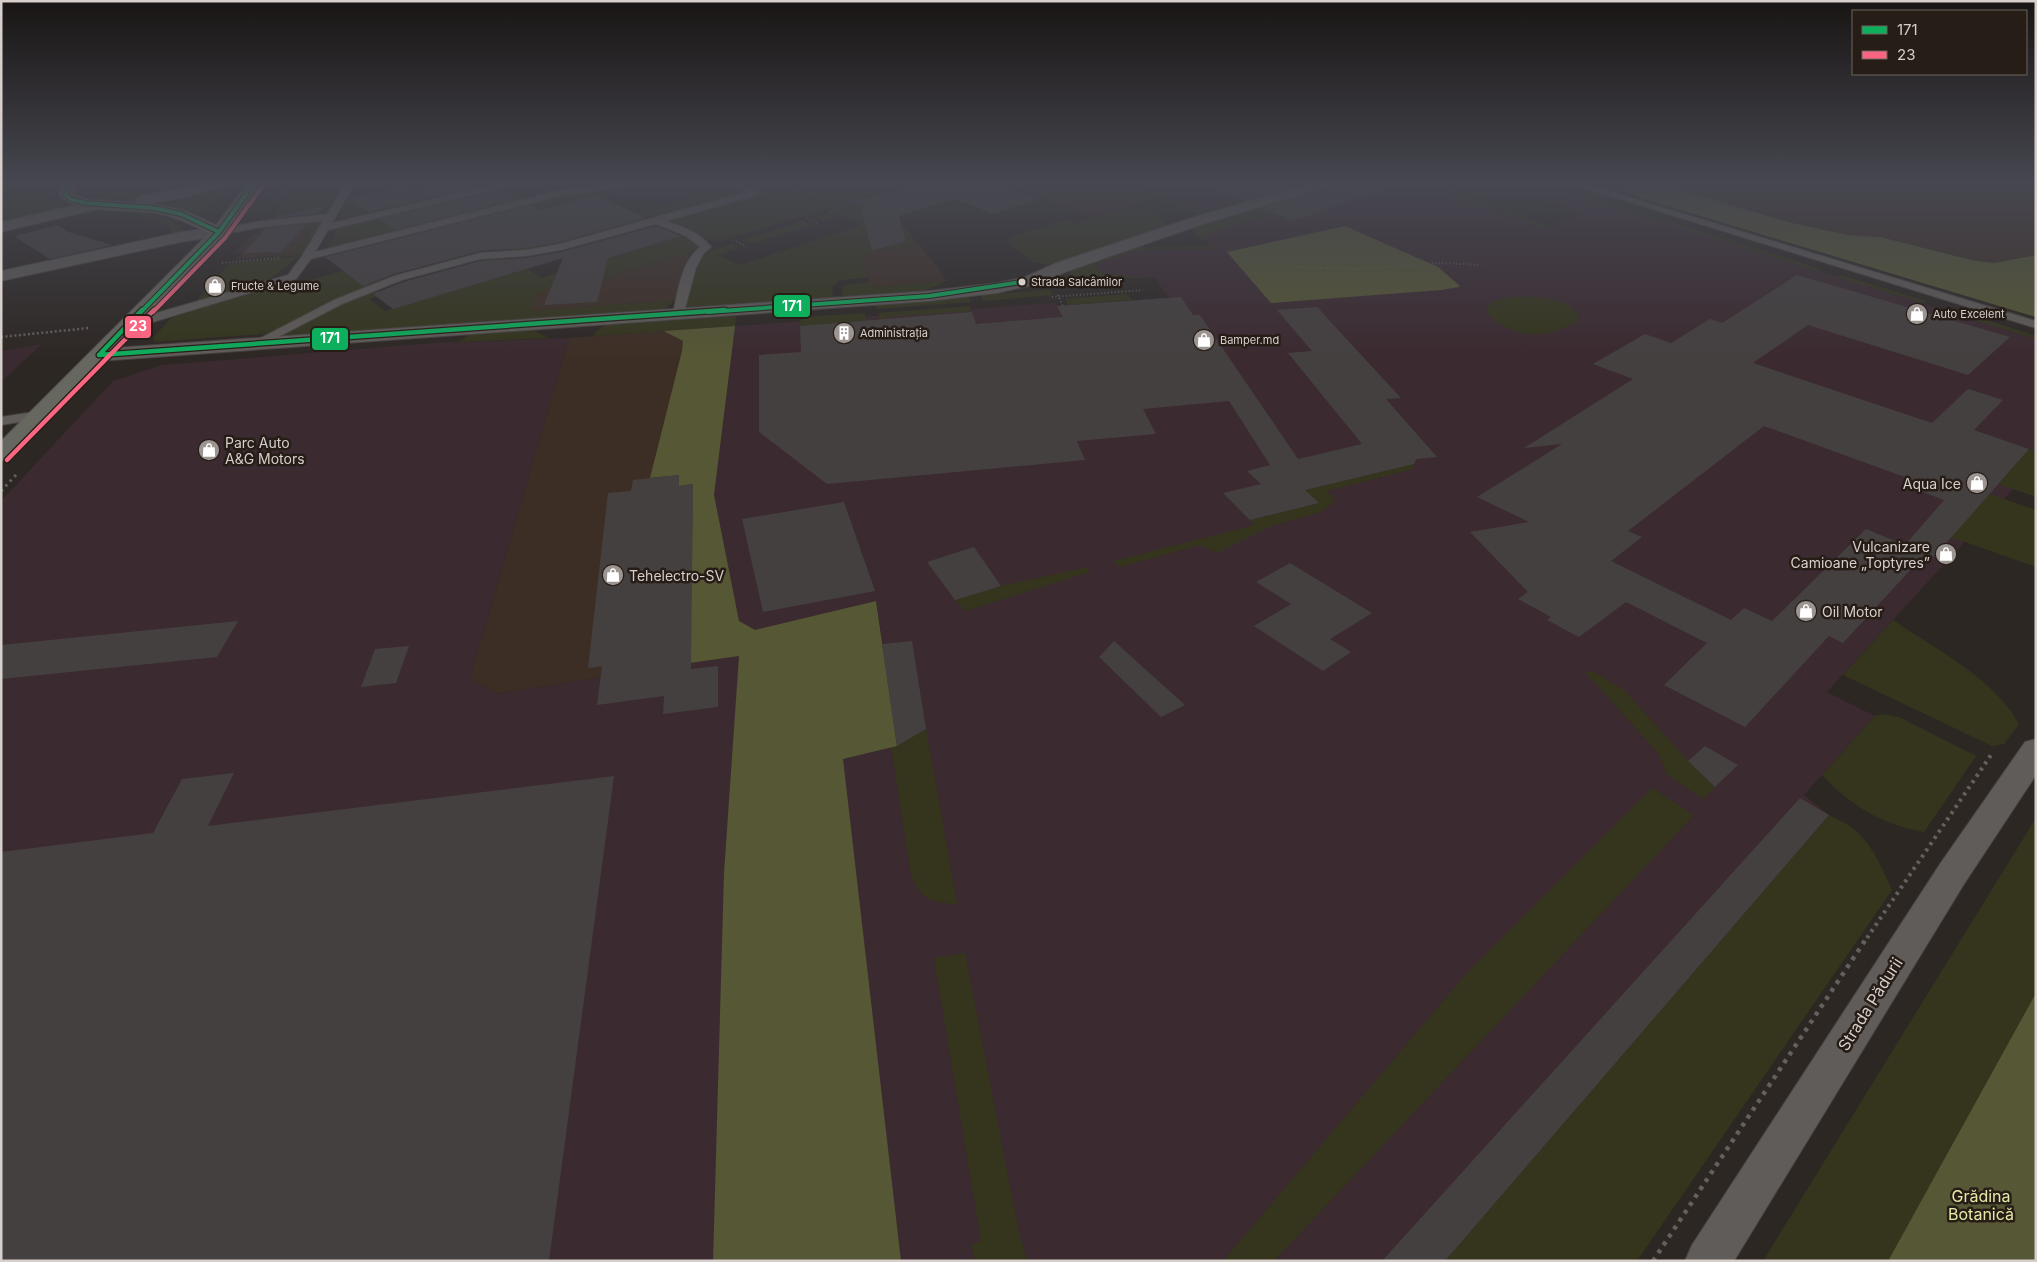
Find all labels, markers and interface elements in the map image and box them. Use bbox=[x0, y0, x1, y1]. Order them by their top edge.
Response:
legend bbox=[1852, 10, 2027, 75]
text: 171 bbox=[1897, 20, 1918, 39]
text: 23 bbox=[1897, 45, 1915, 64]
shop icon: Fructe & Legume bbox=[203, 274, 227, 298]
place label: Strada Salcâmilor bbox=[1031, 275, 1122, 289]
marker: Strada Salcâmilor bbox=[1017, 277, 1027, 287]
place label: Fructe & Legume bbox=[231, 279, 319, 293]
line badge: 171 bbox=[773, 294, 811, 318]
text: 171 bbox=[782, 297, 802, 314]
shop icon: Auto Excelent bbox=[1905, 302, 1929, 326]
place label: Auto Excelent bbox=[1933, 307, 2005, 321]
line badge: 23 bbox=[124, 315, 152, 339]
text: 23 bbox=[129, 317, 147, 334]
building icon: Administrația bbox=[832, 321, 856, 345]
place label: Administrația bbox=[860, 326, 928, 340]
line badge: 171 bbox=[311, 327, 349, 351]
shop icon: Bamper.md bbox=[1192, 328, 1216, 352]
text: 171 bbox=[320, 329, 340, 346]
place label: Bamper.md bbox=[1220, 333, 1279, 347]
place label: Parc Auto A&G Motors bbox=[225, 434, 305, 467]
shop icon: Parc Auto A&G Motors bbox=[197, 438, 221, 462]
shop icon: Aqua Ice bbox=[1965, 471, 1989, 495]
place label: Aqua Ice bbox=[1903, 475, 1961, 492]
place label: Vulcanizare Camioane „Toptyres” bbox=[1791, 538, 1930, 571]
shop icon: Vulcanizare Camioane „Toptyres” bbox=[1934, 542, 1958, 566]
shop icon: Tehelectro-SV bbox=[601, 563, 625, 587]
place label: Tehelectro-SV bbox=[629, 567, 725, 584]
shop icon: Oil Motor bbox=[1794, 599, 1818, 623]
place label: Oil Motor bbox=[1822, 603, 1883, 620]
street label: Strada Pădurii bbox=[1833, 954, 1907, 1054]
park label: Grădina Botanică bbox=[1948, 1186, 2014, 1224]

